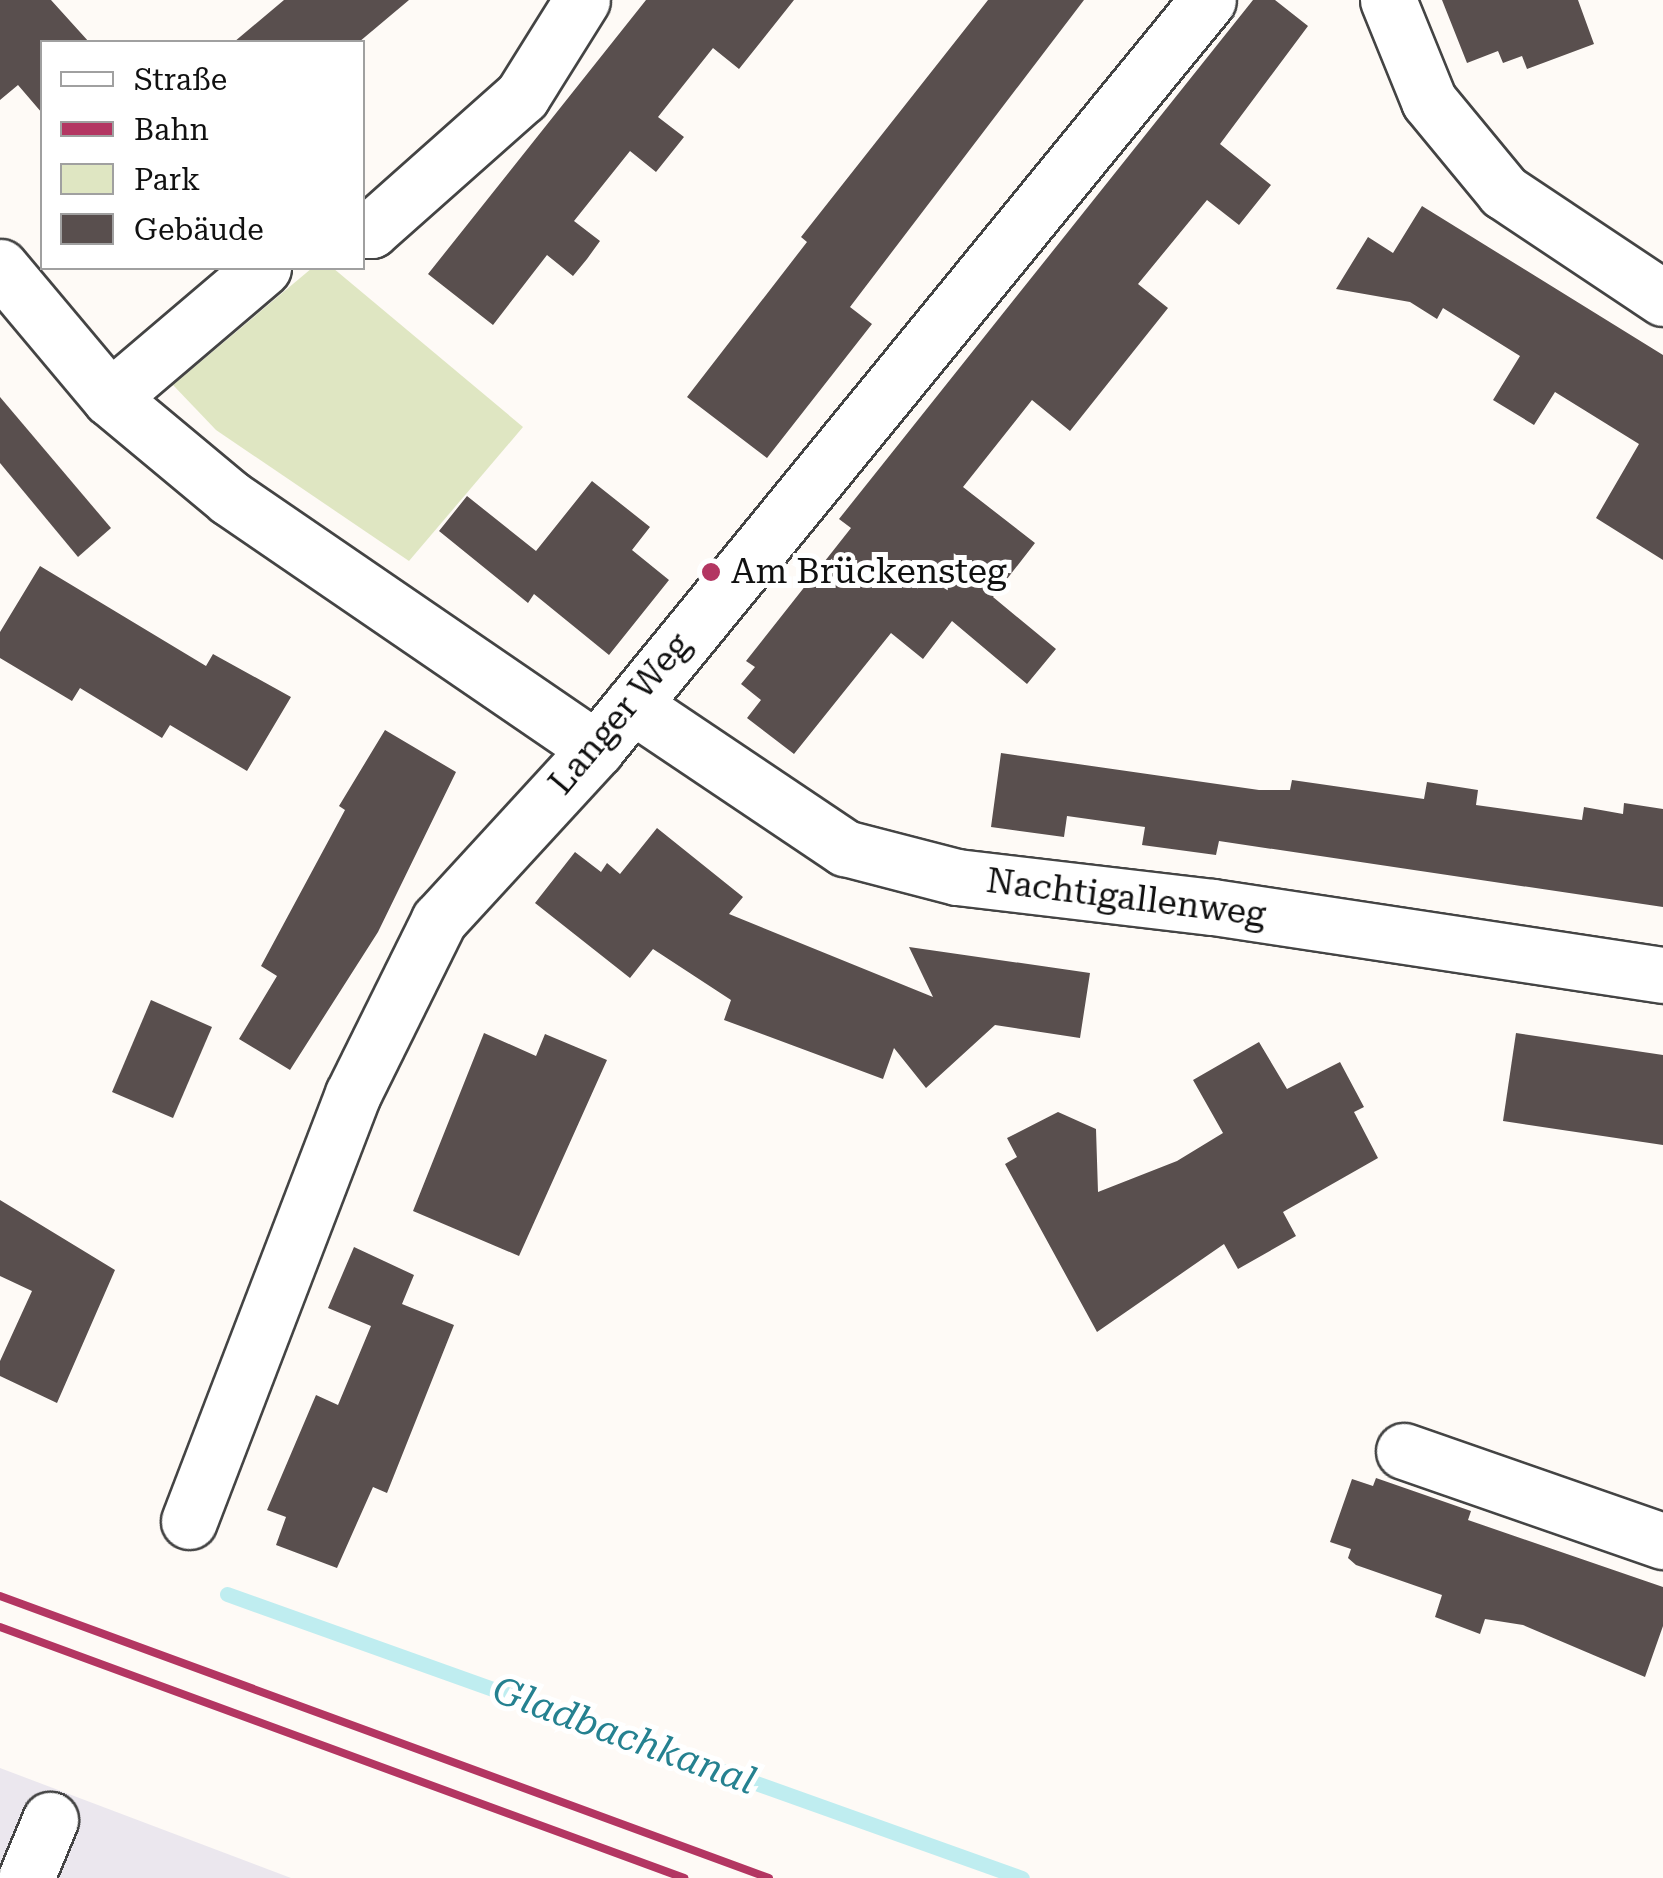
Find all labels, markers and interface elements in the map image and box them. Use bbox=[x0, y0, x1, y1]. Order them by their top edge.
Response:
legend bbox=[40, 40, 365, 270]
text: Straße bbox=[134, 62, 227, 97]
text: Bahn bbox=[134, 112, 209, 147]
text: Park bbox=[134, 162, 200, 197]
text: Gebäude bbox=[134, 212, 264, 247]
place label: Am Brückensteg bbox=[731, 551, 1007, 593]
marker: Am Brückensteg bbox=[700, 561, 722, 583]
street label: Langer Weg bbox=[540, 625, 700, 803]
street label: Nachtigallenweg bbox=[984, 860, 1268, 936]
water label: Gladbachkanal bbox=[486, 1667, 762, 1805]

